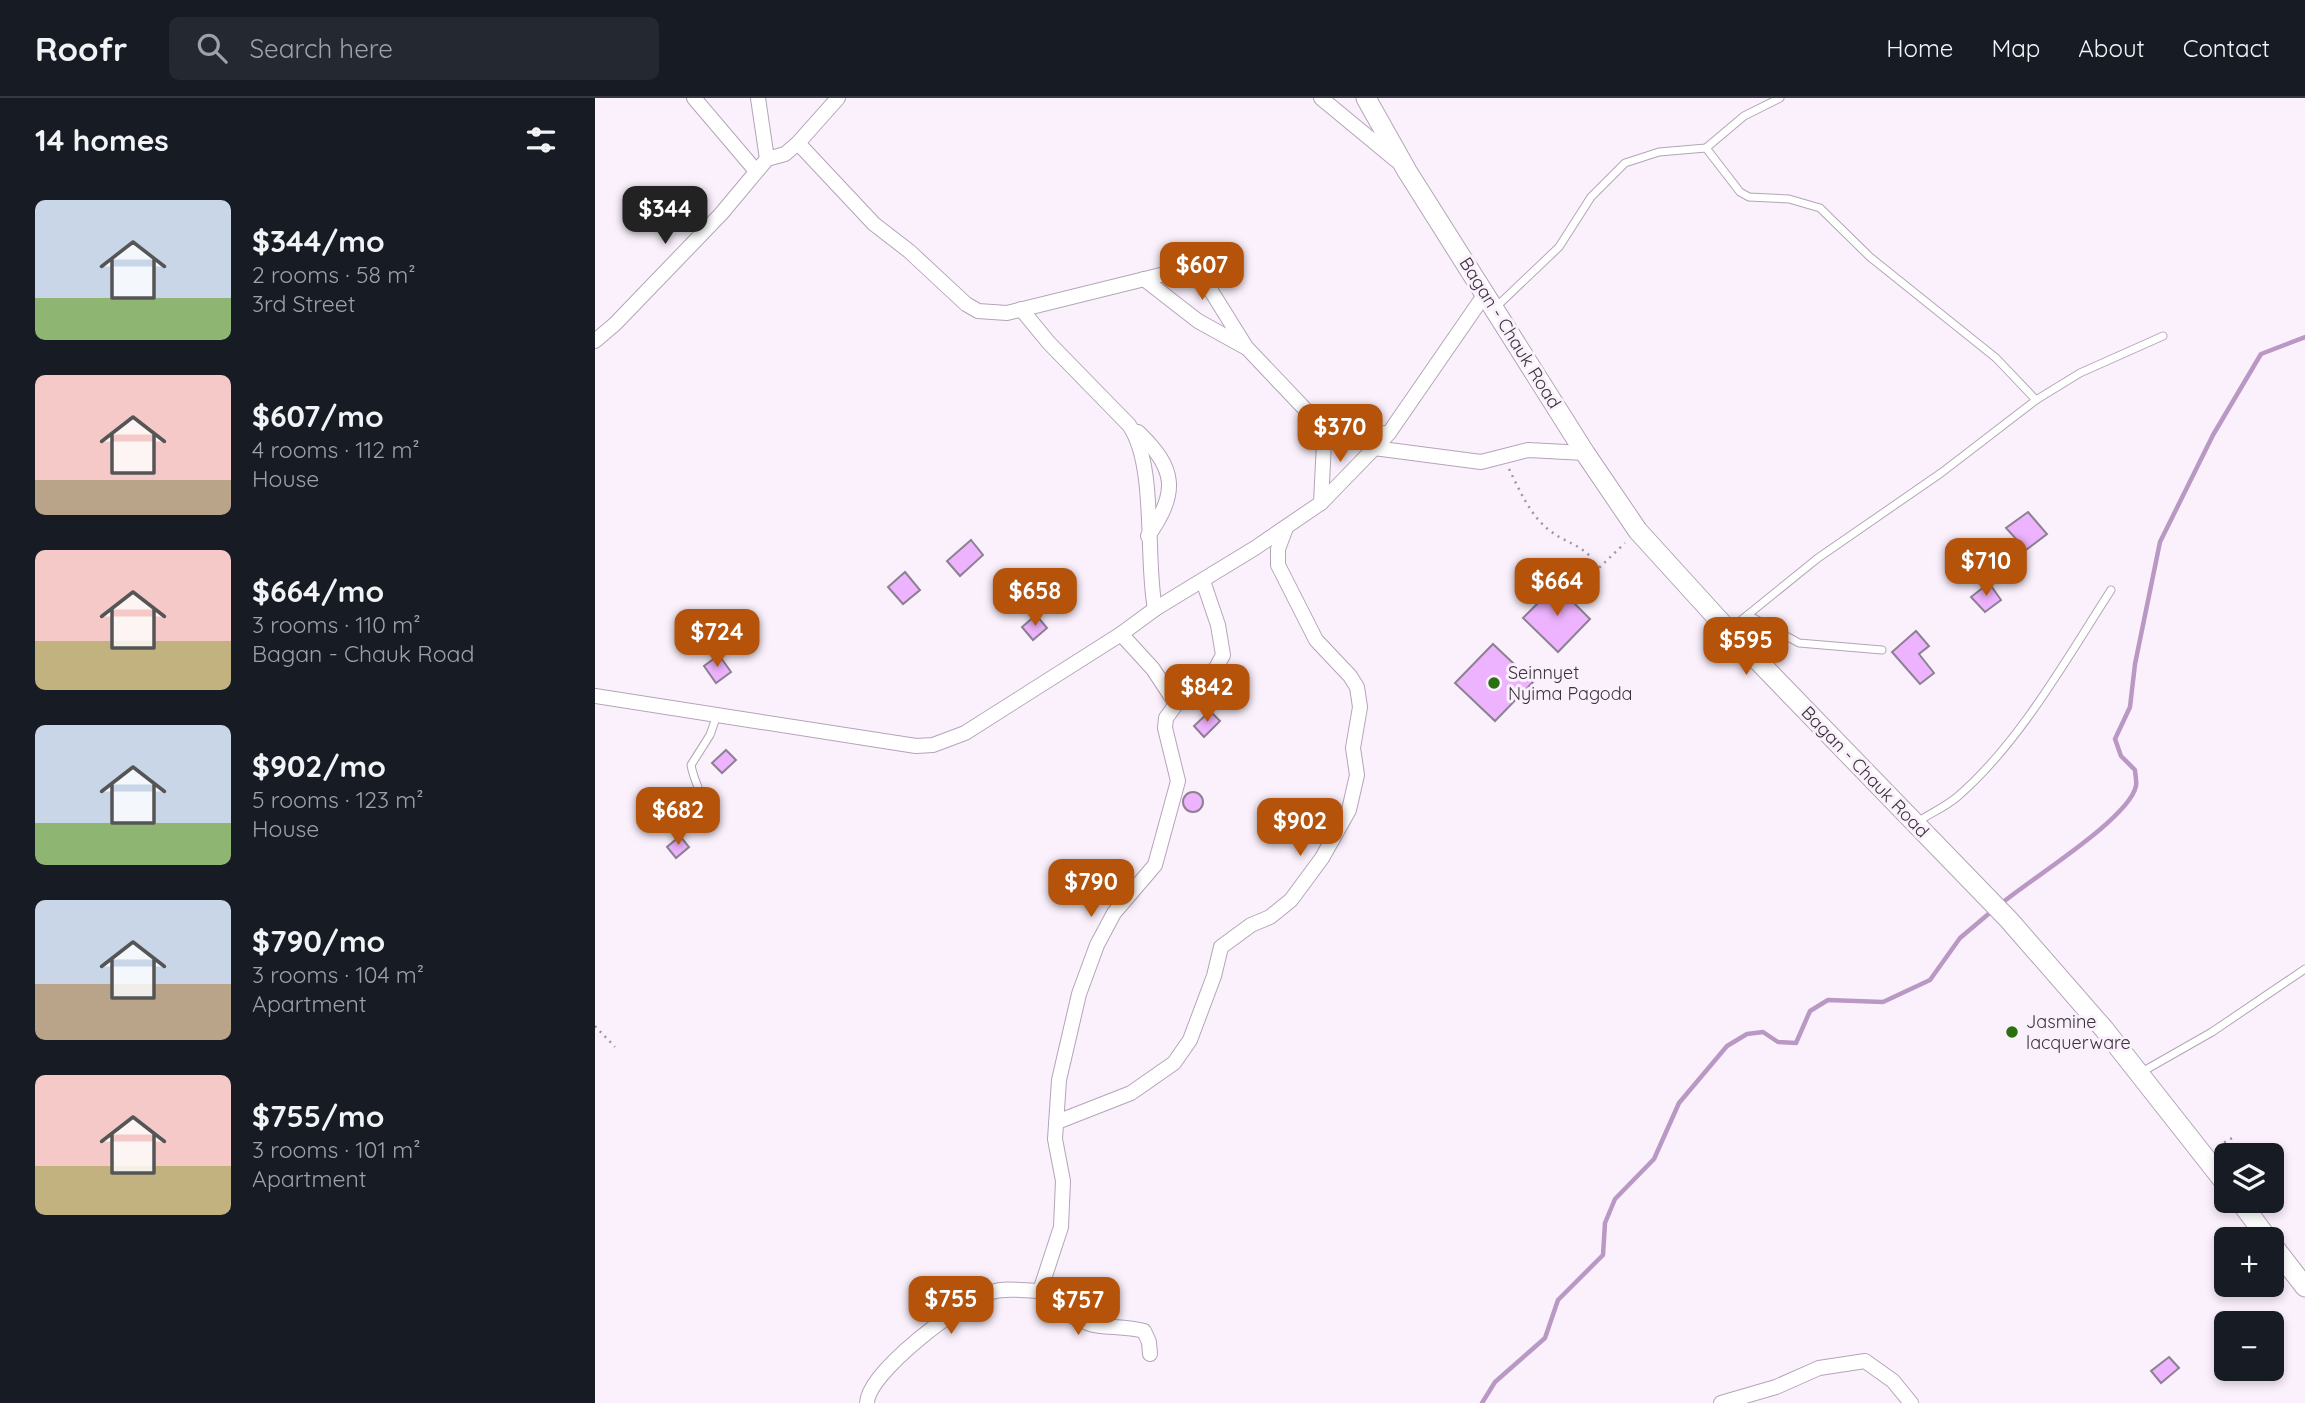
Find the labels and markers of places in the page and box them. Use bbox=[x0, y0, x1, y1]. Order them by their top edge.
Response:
pin: $344 bbox=[624, 186, 706, 246]
pin: $607 bbox=[1161, 242, 1243, 302]
pin: $370 bbox=[1299, 404, 1381, 464]
pin: $710 bbox=[1945, 538, 2027, 598]
pin: $664 bbox=[1516, 559, 1598, 618]
pin: $658 bbox=[994, 568, 1076, 628]
pin: $724 bbox=[676, 610, 758, 669]
pin: $595 bbox=[1705, 618, 1787, 677]
place label: Seinnyet Nyima Pagoda bbox=[1508, 661, 1633, 705]
pin: $842 bbox=[1166, 664, 1248, 724]
marker: Seinnyet Nyima Pagoda bbox=[1486, 675, 1502, 691]
pin: $682 bbox=[637, 788, 719, 847]
pin: $902 bbox=[1259, 798, 1341, 858]
pin: $790 bbox=[1050, 860, 1132, 919]
place label: Jasmine lacquerware bbox=[2026, 1010, 2131, 1054]
marker: Jasmine lacquerware bbox=[2004, 1024, 2020, 1040]
pin: $755 bbox=[910, 1276, 992, 1336]
pin: $757 bbox=[1037, 1278, 1119, 1337]

